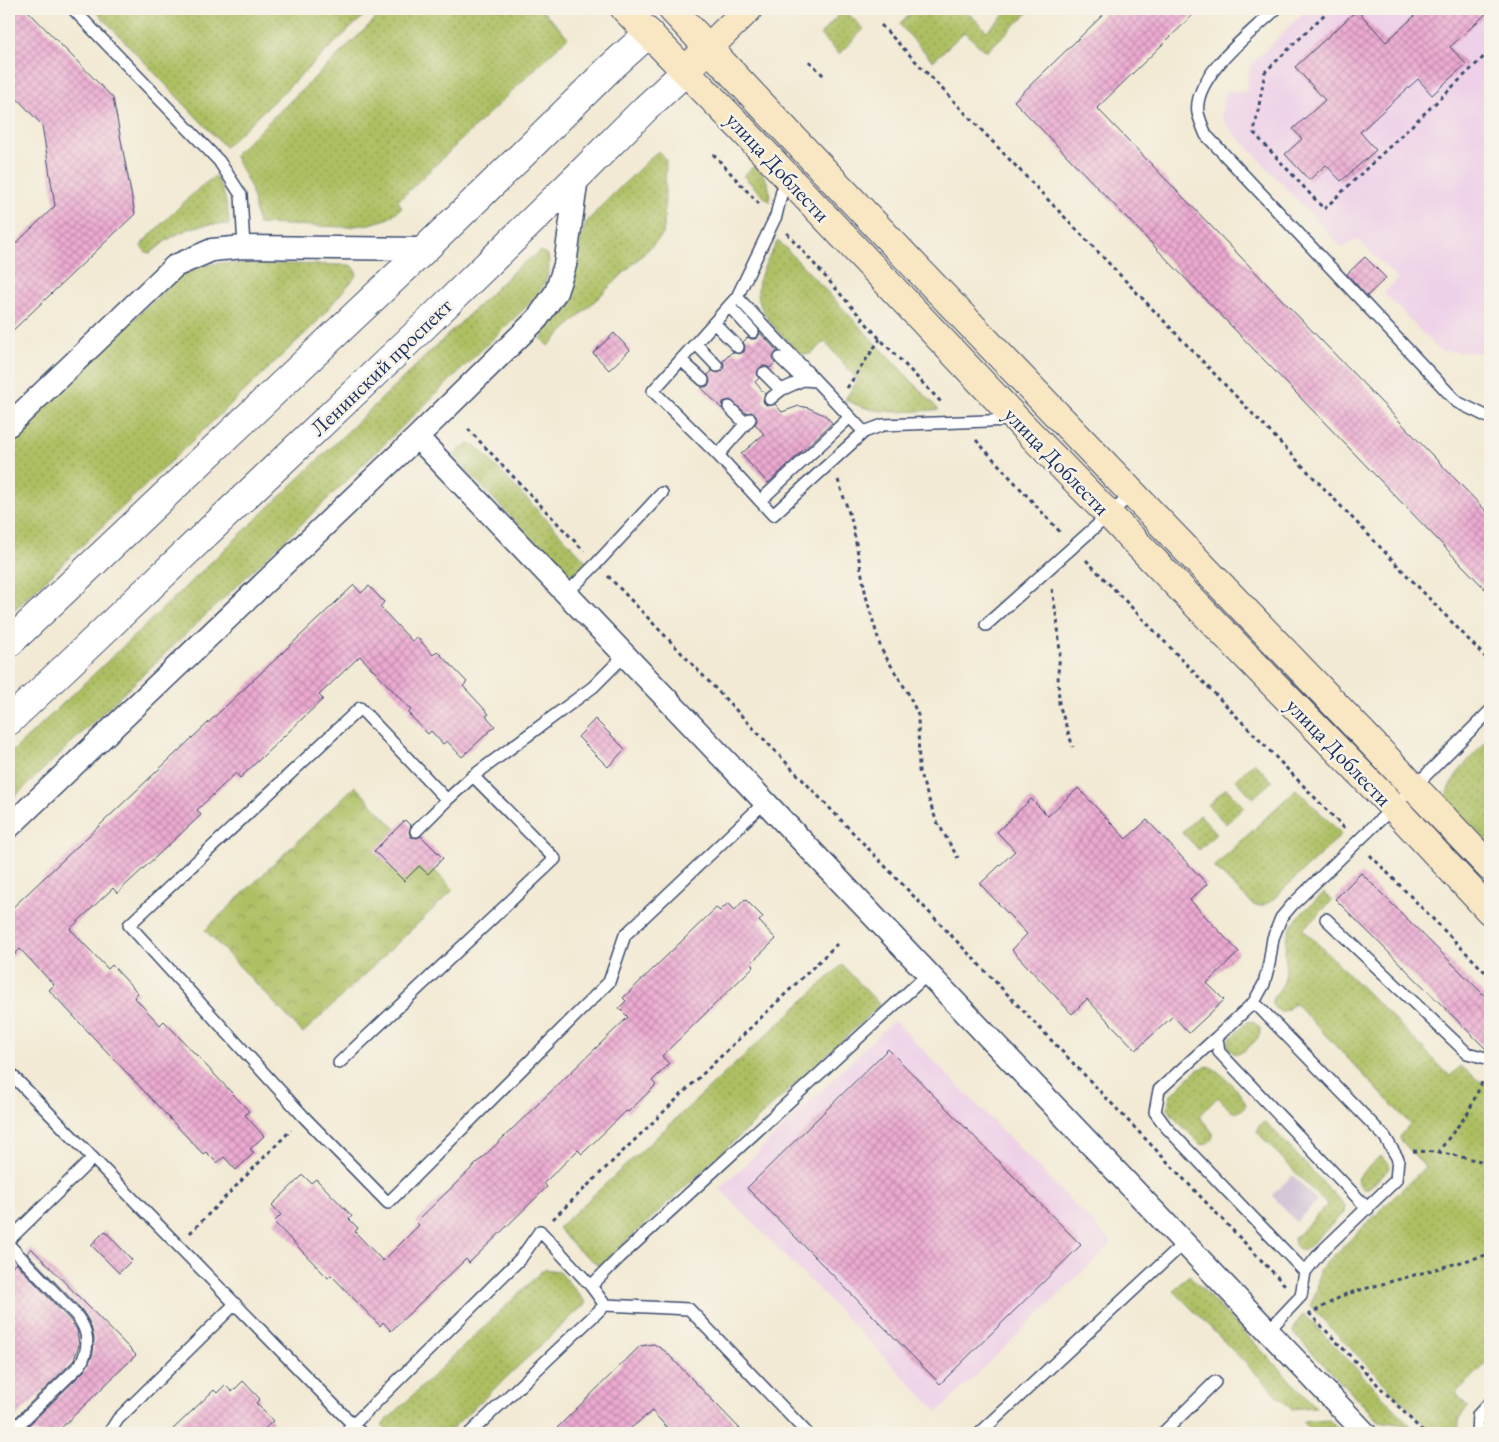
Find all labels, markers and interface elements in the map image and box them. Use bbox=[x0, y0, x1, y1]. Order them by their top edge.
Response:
street label: улица Доблести bbox=[719, 106, 837, 229]
street label: Ленинский проспект bbox=[304, 292, 458, 442]
street label: улица Доблести bbox=[998, 400, 1117, 522]
street label: улица Доблести bbox=[1280, 691, 1399, 813]

